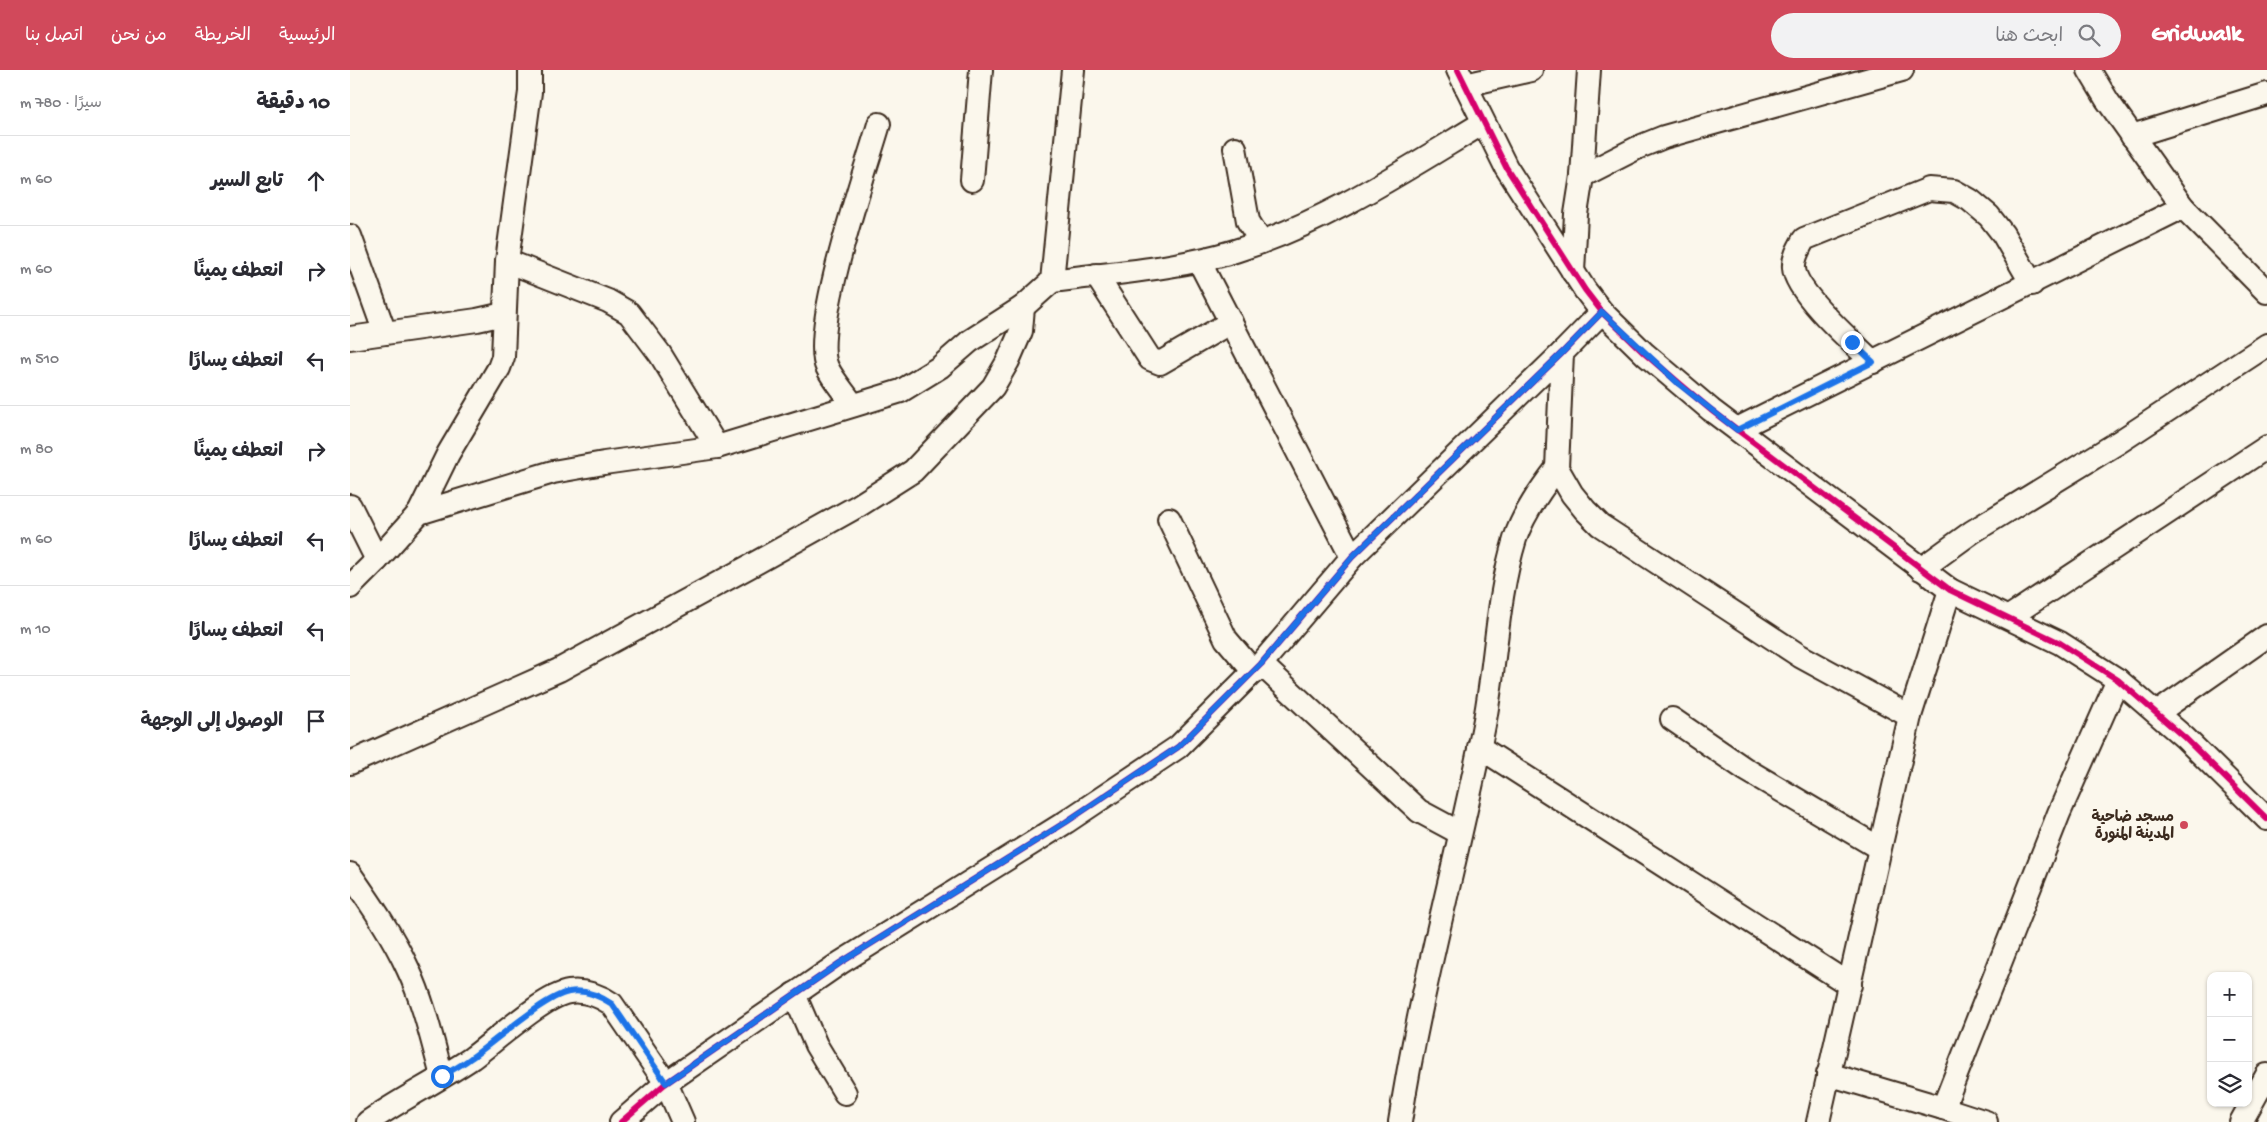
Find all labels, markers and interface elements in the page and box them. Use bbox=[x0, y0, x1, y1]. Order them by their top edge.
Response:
search box bbox=[1771, 13, 2121, 58]
icon: search bbox=[2075, 21, 2103, 49]
text: Gridwalk bbox=[2151, 21, 2242, 50]
text: اتصل بنا bbox=[25, 26, 83, 47]
text: من نحن bbox=[111, 26, 167, 47]
text: الخريطة bbox=[195, 26, 251, 47]
text: الرئيسية bbox=[279, 26, 335, 47]
text: ابحث هنا bbox=[1995, 26, 2063, 49]
text: 10 دقيقة bbox=[256, 92, 330, 117]
text: سيرًا · 780 m bbox=[20, 95, 102, 114]
icon: ahead bbox=[302, 167, 330, 195]
text: 60 m bbox=[20, 171, 52, 190]
text: تابع السير bbox=[211, 171, 283, 194]
icon: right bbox=[302, 257, 330, 285]
text: 60 m bbox=[20, 261, 52, 280]
text: انعطف يمينًا bbox=[194, 261, 283, 284]
route end bbox=[1841, 331, 1864, 354]
icon: left bbox=[302, 347, 330, 375]
text: 510 m bbox=[20, 351, 59, 370]
text: انعطف يسارًا bbox=[189, 351, 283, 374]
icon: right bbox=[302, 437, 330, 465]
text: 80 m bbox=[20, 441, 53, 460]
text: انعطف يمينًا bbox=[194, 441, 283, 464]
icon: left bbox=[302, 527, 330, 555]
text: 60 m bbox=[20, 531, 52, 550]
text: انعطف يسارًا bbox=[189, 531, 283, 554]
icon: left bbox=[302, 617, 330, 645]
text: 10 m bbox=[20, 621, 51, 640]
text: انعطف يسارًا bbox=[189, 621, 283, 644]
icon: arrive bbox=[302, 707, 330, 735]
text: الوصول إلى الوجهة bbox=[140, 711, 283, 734]
place label: مسجد ضاحية المدينة المنورة bbox=[2092, 808, 2174, 844]
marker: مسجد ضاحية المدينة المنورة bbox=[2178, 819, 2190, 831]
map controls bbox=[2207, 972, 2252, 1107]
button: + bbox=[2207, 972, 2252, 1017]
button: − bbox=[2207, 1017, 2252, 1062]
button: layers bbox=[2207, 1062, 2252, 1107]
route start bbox=[431, 1065, 454, 1088]

